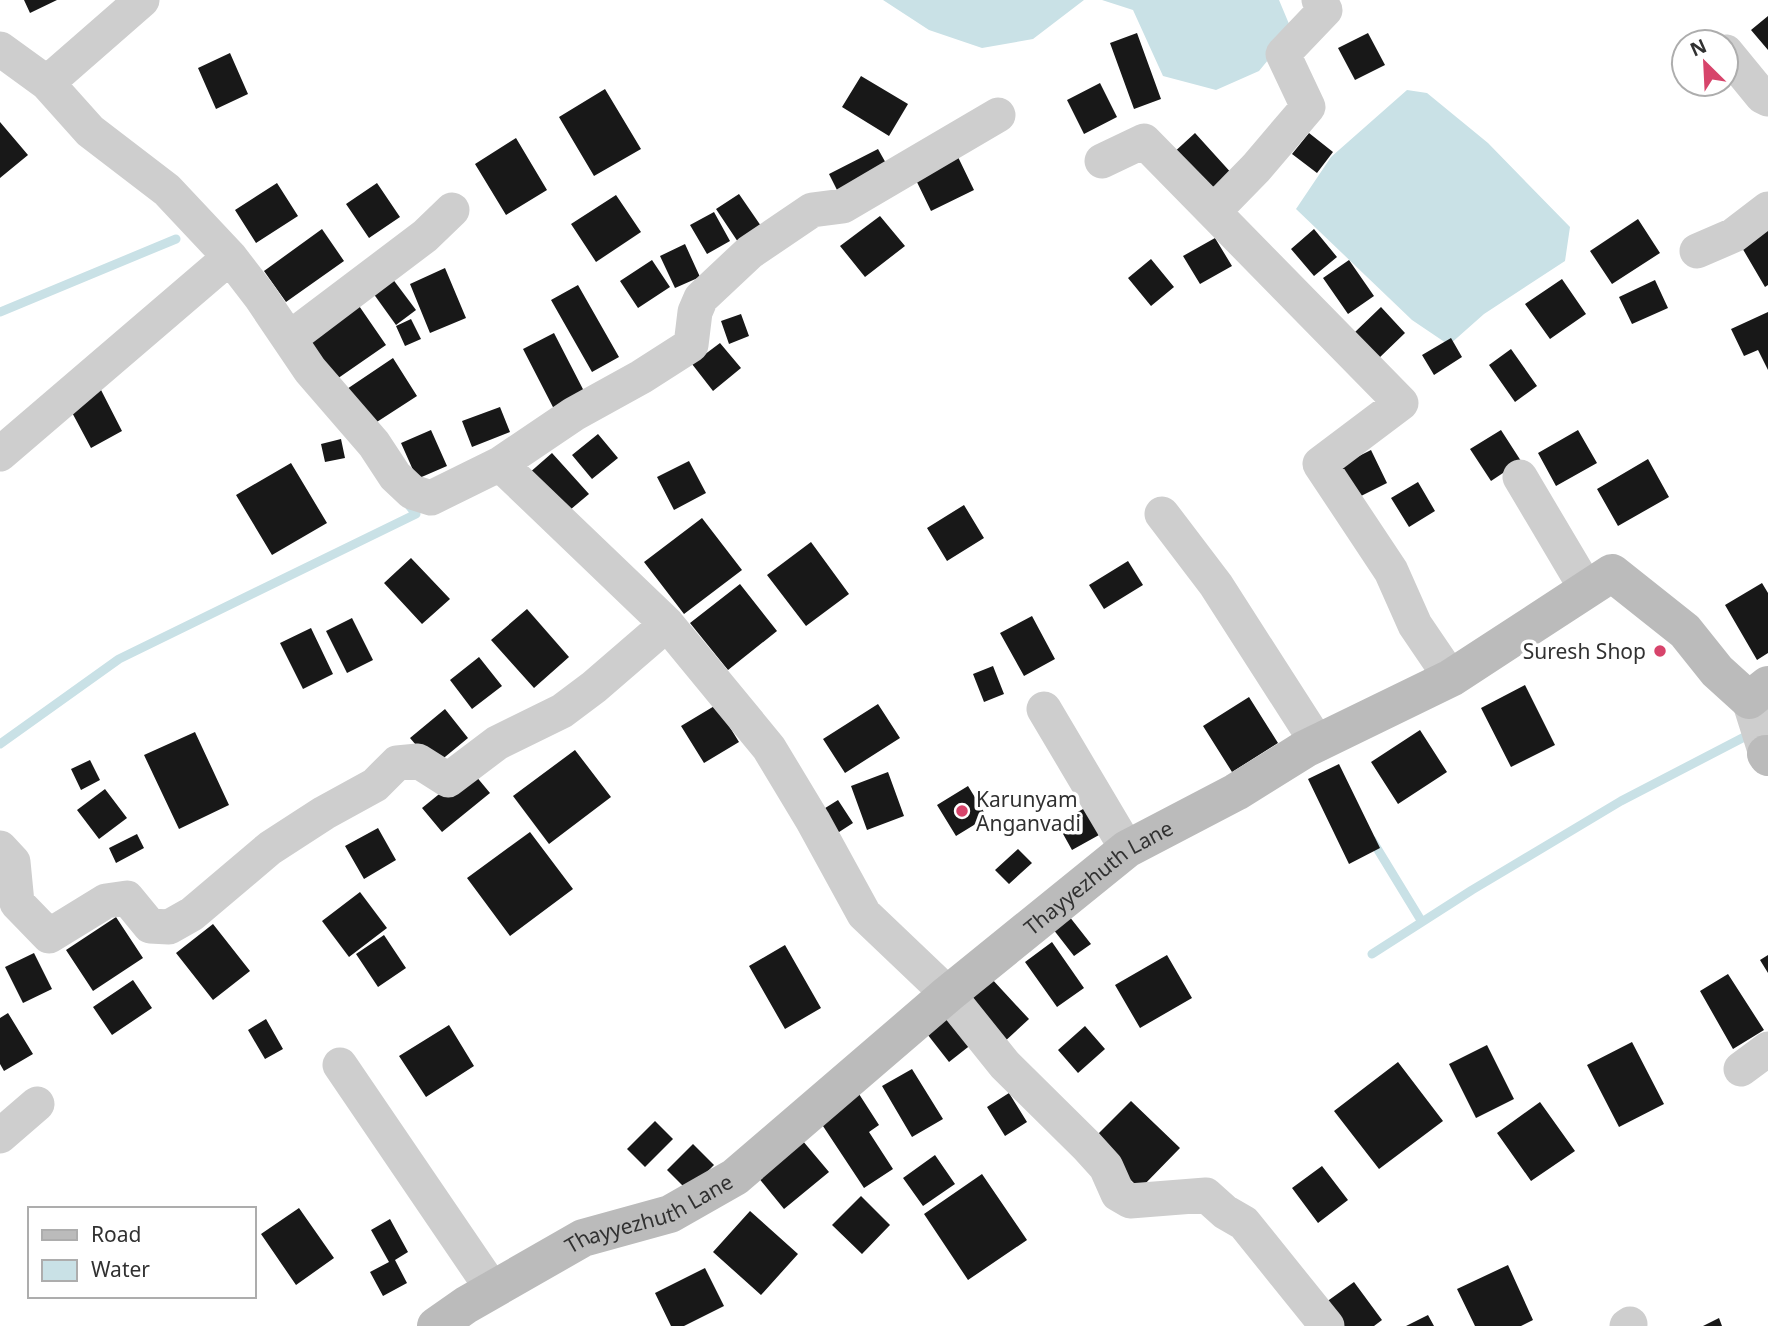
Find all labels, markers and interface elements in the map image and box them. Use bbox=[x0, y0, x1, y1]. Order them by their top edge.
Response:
north arrow bbox=[1670, 28, 1740, 98]
text: N bbox=[1686, 32, 1710, 62]
place label: Suresh Shop bbox=[1523, 637, 1646, 665]
marker: Suresh Shop bbox=[1652, 643, 1668, 659]
place label: Karunyam Anganvadi bbox=[976, 785, 1081, 837]
marker: Karunyam Anganvadi bbox=[954, 803, 970, 819]
street label: Thayyezhuth Lane bbox=[1018, 813, 1178, 941]
street label: Thayyezhuth Lane bbox=[560, 1167, 738, 1260]
legend bbox=[28, 1207, 256, 1298]
text: Road bbox=[91, 1220, 141, 1248]
text: Water bbox=[91, 1255, 150, 1283]

